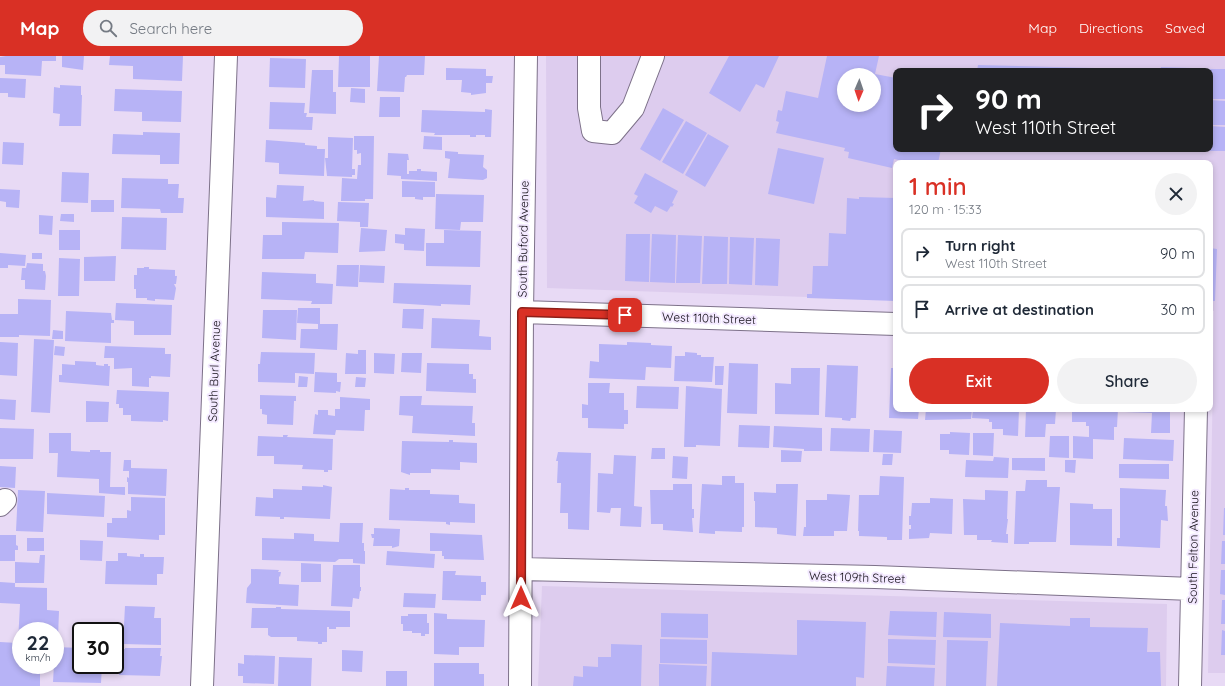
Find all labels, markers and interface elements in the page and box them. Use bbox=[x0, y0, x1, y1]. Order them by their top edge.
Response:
search box bbox=[83, 10, 363, 46]
text: Map bbox=[20, 16, 59, 40]
icon: search bbox=[97, 17, 119, 39]
text: Search here bbox=[129, 19, 212, 38]
text: Map bbox=[1028, 19, 1057, 37]
text: Directions bbox=[1079, 19, 1143, 37]
text: Saved bbox=[1165, 19, 1205, 37]
north arrow bbox=[837, 68, 881, 112]
map controls bbox=[837, 68, 881, 112]
text: 90 m bbox=[975, 81, 1042, 116]
icon: right bbox=[909, 84, 961, 136]
text: West 110th Street bbox=[975, 116, 1116, 139]
text: 1 min bbox=[909, 171, 967, 201]
button: close bbox=[1155, 173, 1197, 215]
street label: South Buford Avenue bbox=[514, 180, 532, 297]
text: 120 m · 15:33 bbox=[909, 201, 982, 217]
text: Turn right bbox=[945, 236, 1016, 255]
icon: right bbox=[911, 242, 933, 264]
text: 90 m bbox=[1160, 244, 1195, 263]
text: West 110th Street bbox=[945, 255, 1047, 271]
pin bbox=[608, 298, 642, 332]
icon: arrive bbox=[911, 298, 933, 320]
text: Arrive at destination bbox=[945, 300, 1094, 319]
text: 30 m bbox=[1160, 300, 1195, 319]
icon: arrive bbox=[614, 304, 636, 326]
street label: West 110th Street bbox=[662, 309, 756, 327]
street label: South Burl Avenue bbox=[205, 320, 223, 422]
button: Exit bbox=[909, 358, 1049, 404]
button: Share bbox=[1057, 358, 1197, 404]
street label: South Felton Avenue bbox=[1185, 490, 1201, 604]
street label: West 109th Street bbox=[809, 568, 905, 586]
position arrow bbox=[500, 577, 542, 619]
speed limit sign: 30 bbox=[72, 622, 124, 674]
text: 22 bbox=[27, 630, 49, 655]
text: km/h bbox=[25, 651, 51, 664]

